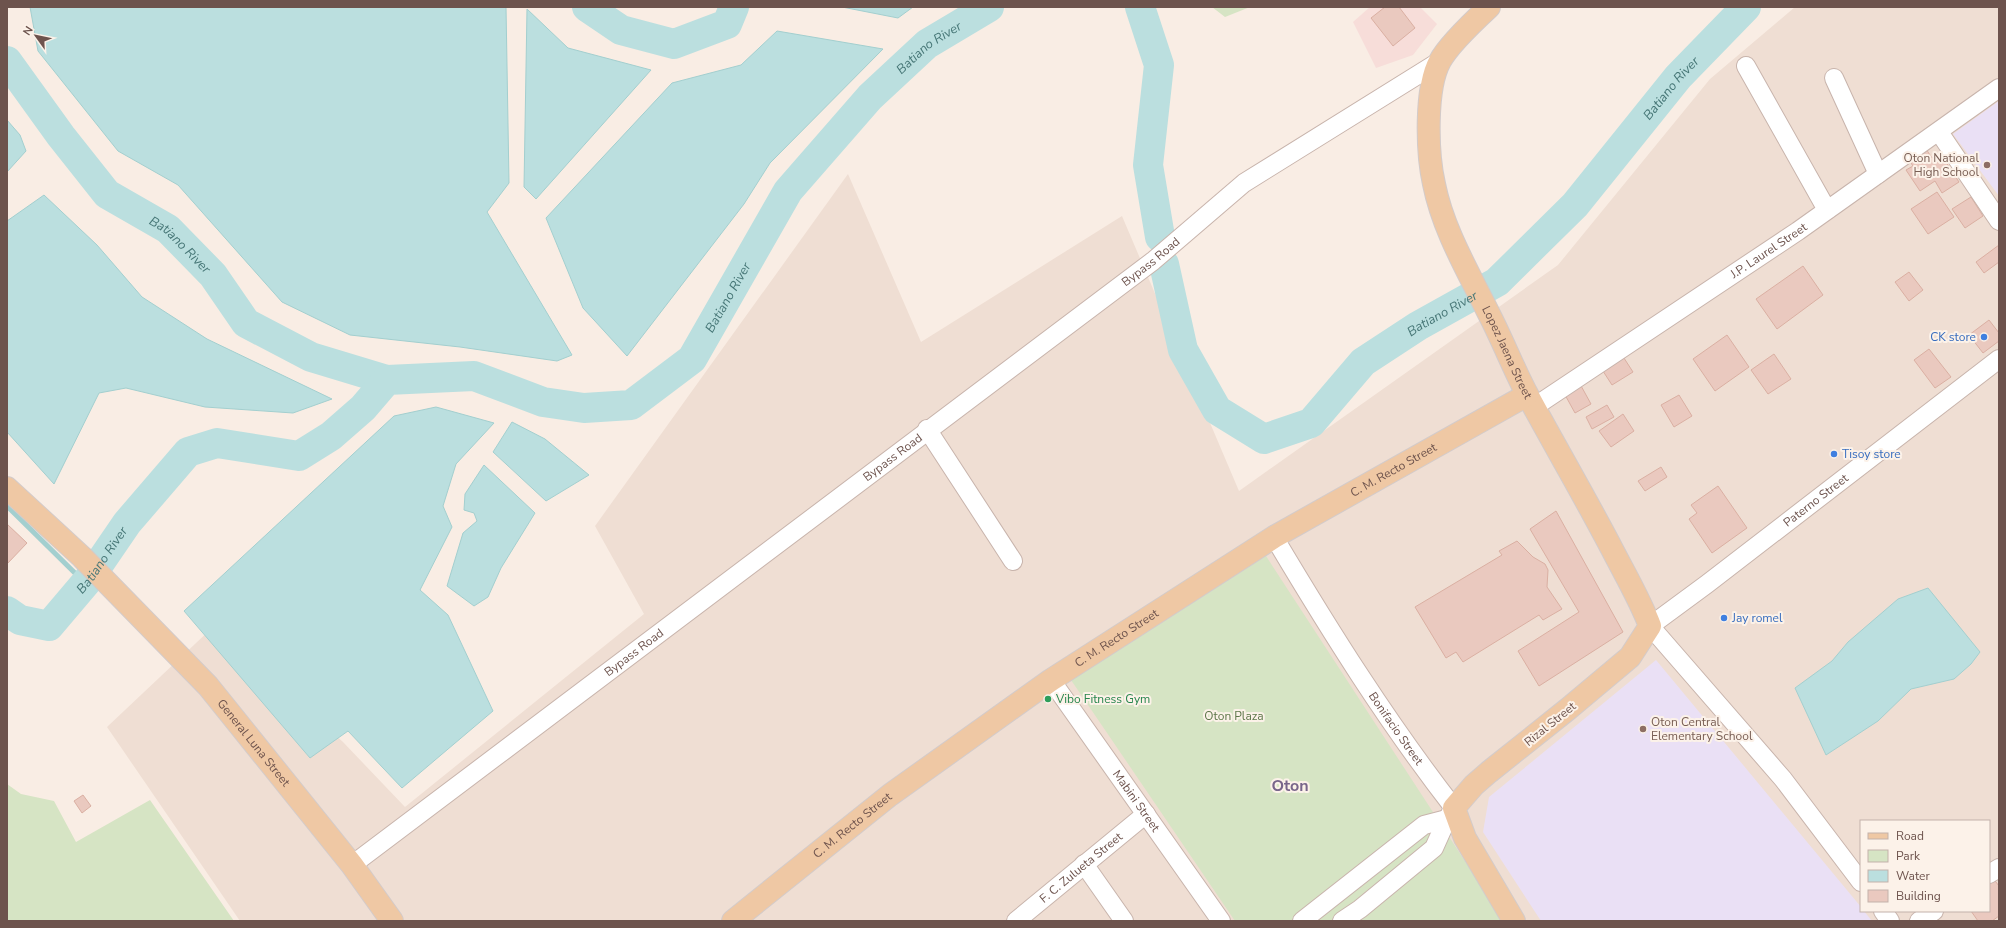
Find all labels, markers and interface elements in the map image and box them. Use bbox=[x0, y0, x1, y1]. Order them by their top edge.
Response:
north arrow bbox=[16, 16, 56, 56]
water label: Batiano River bbox=[892, 17, 965, 78]
text: N bbox=[20, 23, 37, 38]
water label: Batiano River bbox=[1639, 53, 1703, 124]
place label: Oton National High School bbox=[1903, 150, 1979, 180]
marker: Oton National High School bbox=[1982, 160, 1992, 170]
water label: Batiano River bbox=[146, 212, 215, 278]
street label: J.P. Laurel Street bbox=[1726, 219, 1811, 282]
street label: Bypass Road bbox=[1118, 233, 1183, 290]
water label: Batiano River bbox=[701, 259, 756, 336]
water label: Batiano River bbox=[1404, 287, 1481, 341]
street label: Lopez Jaena Street bbox=[1478, 303, 1536, 402]
place label: CK store bbox=[1930, 329, 1976, 345]
marker: CK store bbox=[1979, 332, 1989, 342]
street label: Bypass Road bbox=[860, 430, 925, 485]
street label: C. M. Recto Street bbox=[1347, 439, 1440, 501]
place label: Tisoy store bbox=[1842, 446, 1901, 462]
marker: Tisoy store bbox=[1829, 449, 1839, 459]
street label: Paterno Street bbox=[1780, 470, 1852, 530]
water label: Batiano River bbox=[72, 523, 132, 598]
street label: C. M. Recto Street bbox=[1071, 605, 1162, 671]
place label: Jay romel bbox=[1731, 610, 1783, 626]
marker: Jay romel bbox=[1719, 613, 1729, 623]
street label: Bypass Road bbox=[601, 625, 667, 680]
street label: Bonifacio Street bbox=[1365, 689, 1427, 769]
place label: Vibo Fitness Gym bbox=[1055, 691, 1150, 707]
marker: Vibo Fitness Gym bbox=[1043, 694, 1053, 704]
street label: General Luna Street bbox=[214, 696, 294, 790]
street label: Rizal Street bbox=[1521, 698, 1580, 750]
park label: Oton Plaza bbox=[1204, 708, 1264, 724]
place label: Oton Central Elementary School bbox=[1651, 714, 1753, 744]
marker: Oton Central Elementary School bbox=[1638, 724, 1648, 734]
street label: Mabini Street bbox=[1109, 767, 1164, 836]
district label: Oton bbox=[1271, 775, 1309, 797]
street label: C. M. Recto Street bbox=[810, 788, 896, 862]
legend bbox=[1860, 820, 1990, 912]
street label: F. C. Zulueta Street bbox=[1036, 828, 1126, 907]
text: Road bbox=[1896, 828, 1924, 844]
text: Park bbox=[1896, 848, 1921, 864]
text: Water bbox=[1896, 868, 1930, 884]
text: Building bbox=[1896, 888, 1941, 904]

